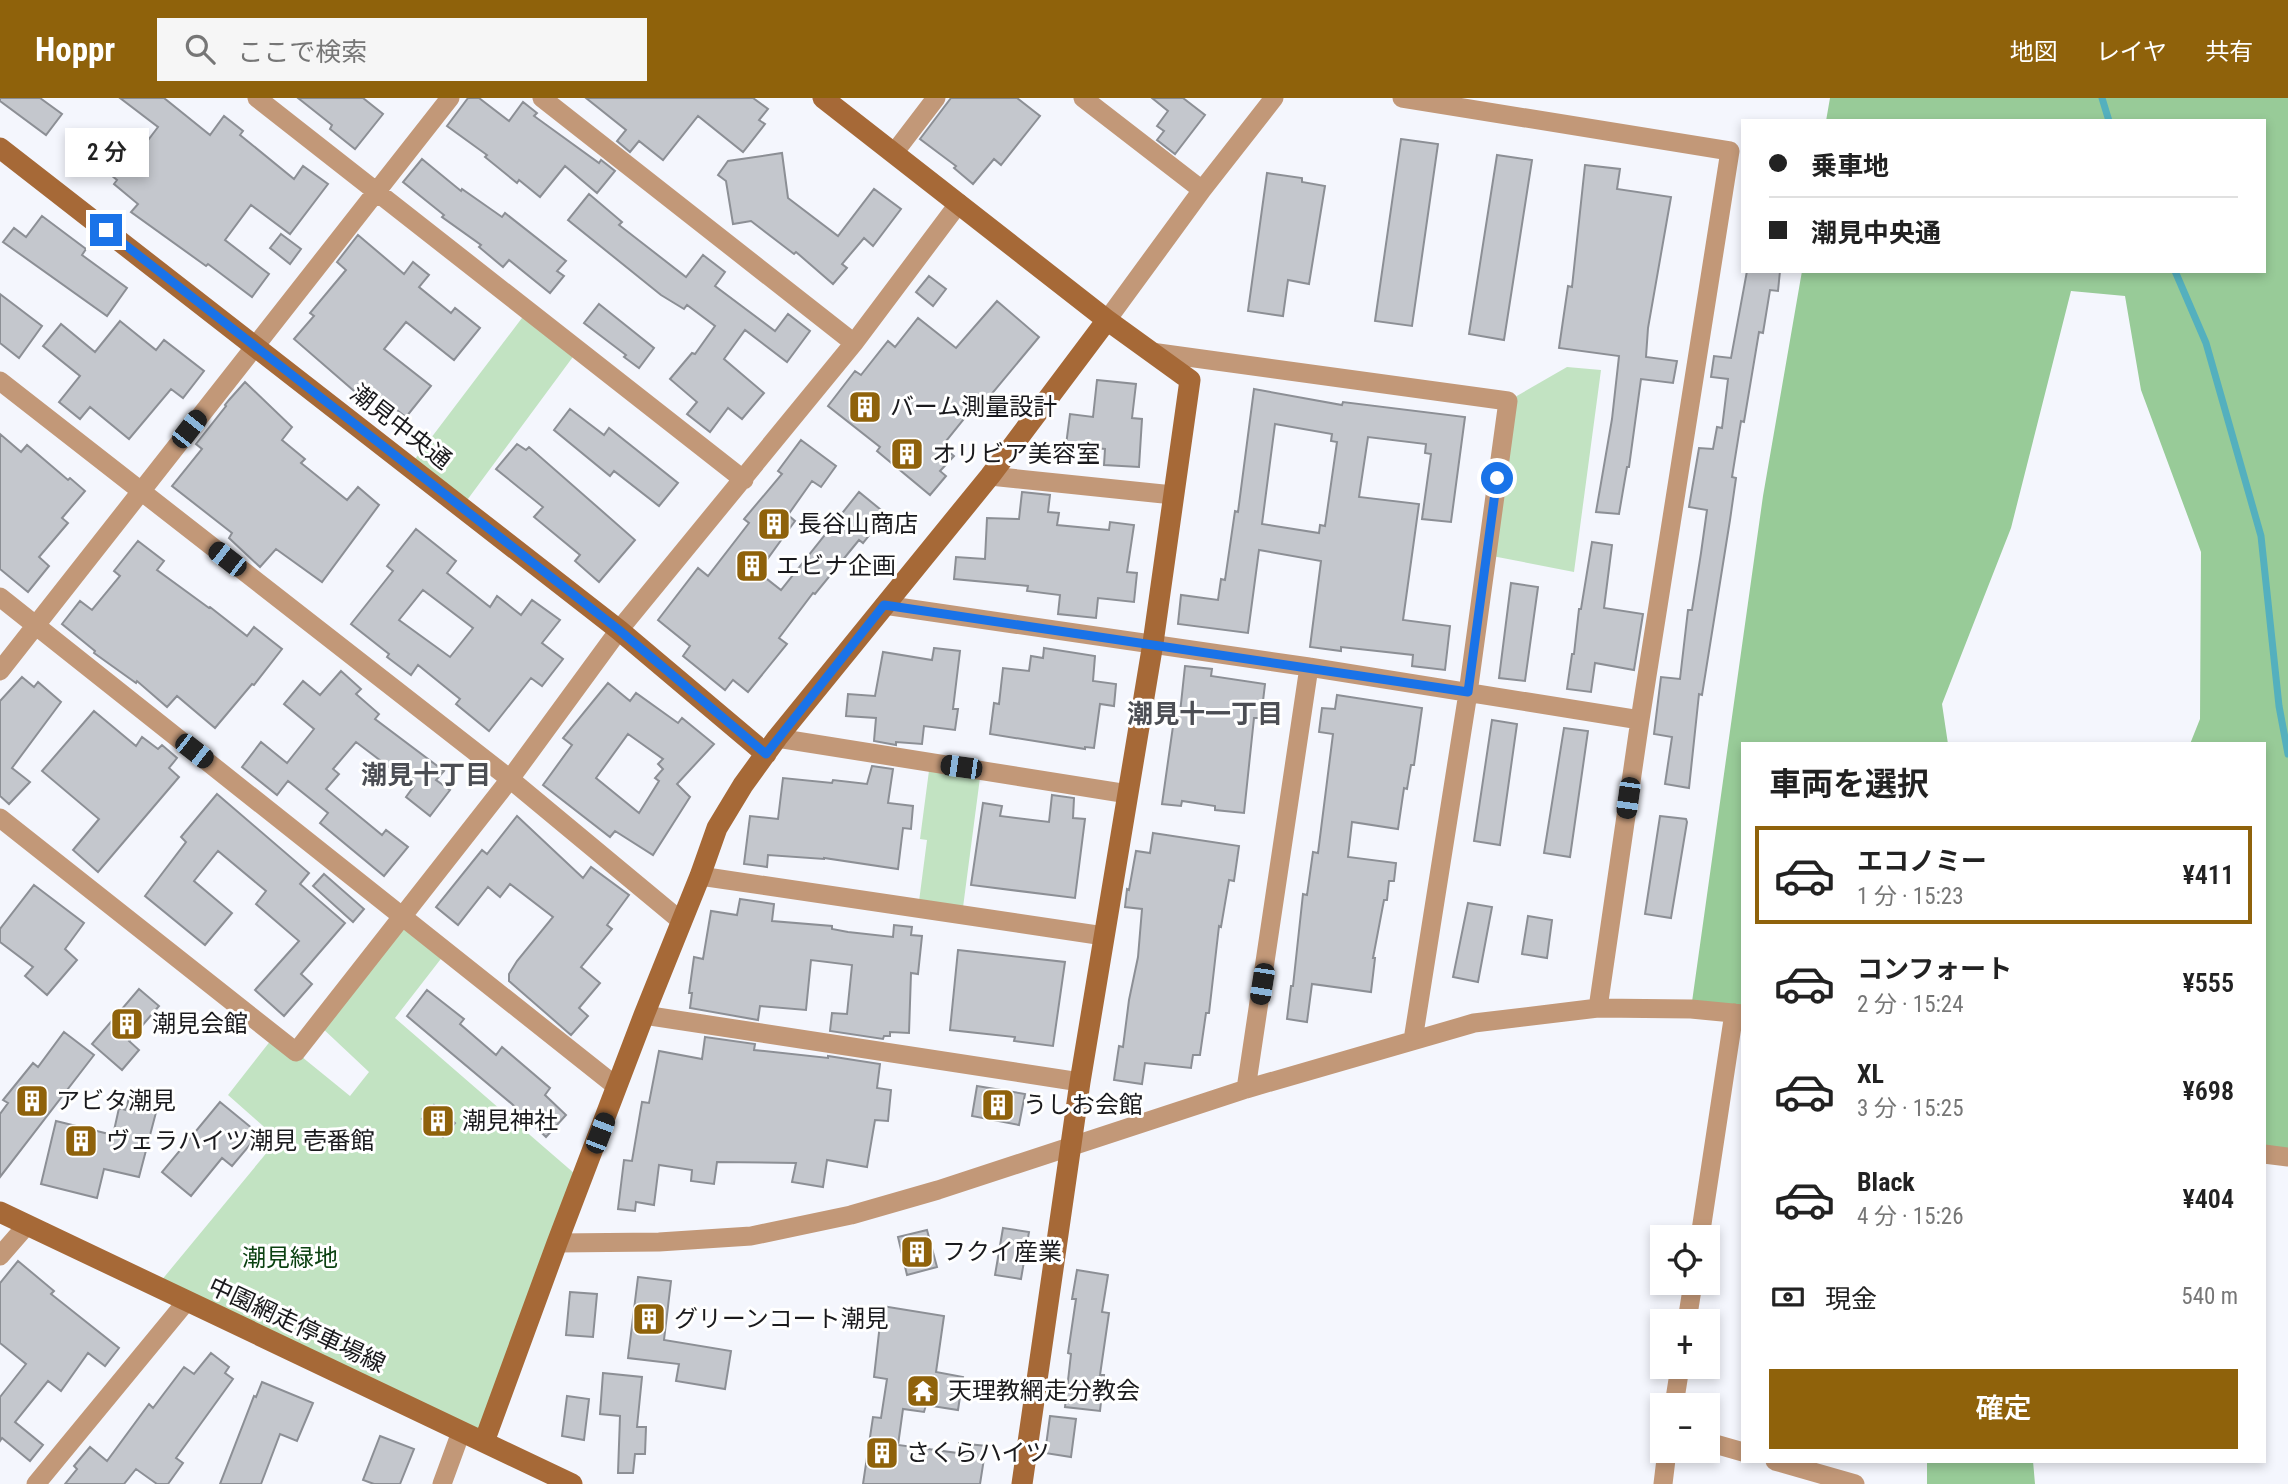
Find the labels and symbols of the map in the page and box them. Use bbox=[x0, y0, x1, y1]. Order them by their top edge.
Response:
callout: 2 分 bbox=[64, 129, 148, 178]
route end bbox=[90, 214, 122, 246]
street label: 潮見中央通 bbox=[345, 379, 457, 475]
building icon: バーム測量設計 bbox=[846, 388, 884, 426]
place label: バーム測量設計 bbox=[890, 393, 1057, 421]
car bbox=[168, 406, 211, 452]
building icon: オリビア美容室 bbox=[888, 435, 926, 473]
place label: オリビア美容室 bbox=[932, 440, 1100, 468]
route start bbox=[1481, 462, 1513, 494]
building icon: 長谷山商店 bbox=[755, 505, 793, 543]
place label: 長谷山商店 bbox=[798, 510, 918, 538]
car bbox=[204, 538, 251, 580]
building icon: エビナ企画 bbox=[733, 547, 771, 585]
place label: エビナ企画 bbox=[776, 552, 896, 580]
district label: 潮見十一丁目 bbox=[1127, 699, 1283, 729]
car bbox=[171, 730, 218, 772]
car bbox=[939, 754, 984, 780]
district label: 潮見十丁目 bbox=[361, 760, 491, 790]
car bbox=[1615, 776, 1642, 820]
car bbox=[1249, 962, 1276, 1006]
building icon: 潮見会館 bbox=[108, 1005, 146, 1043]
place label: 潮見会館 bbox=[152, 1010, 248, 1038]
building icon: アビタ潮見 bbox=[13, 1082, 51, 1120]
building icon: うしお会館 bbox=[979, 1086, 1017, 1124]
place label: アビタ潮見 bbox=[56, 1087, 176, 1115]
place label: うしお会館 bbox=[1023, 1091, 1143, 1119]
building icon: 潮見神社 bbox=[419, 1102, 457, 1140]
place label: 潮見神社 bbox=[462, 1107, 558, 1135]
car bbox=[583, 1110, 618, 1156]
building icon: ヴェラハイツ潮見 壱番館 bbox=[62, 1122, 100, 1160]
place label: ヴェラハイツ潮見 壱番館 bbox=[106, 1127, 375, 1155]
building icon: フクイ産業 bbox=[898, 1233, 936, 1271]
place label: フクイ産業 bbox=[942, 1238, 1062, 1266]
park label: 潮見緑地 bbox=[242, 1244, 338, 1272]
street label: 中園網走停車場線 bbox=[204, 1272, 390, 1378]
building icon: グリーンコート潮見 bbox=[630, 1300, 668, 1338]
place label: グリーンコート潮見 bbox=[674, 1305, 889, 1333]
temple icon: 天理教網走分教会 bbox=[904, 1372, 942, 1410]
place label: 天理教網走分教会 bbox=[948, 1377, 1140, 1405]
building icon: さくらハイツ bbox=[863, 1434, 901, 1472]
place label: さくらハイツ bbox=[906, 1439, 1050, 1467]

